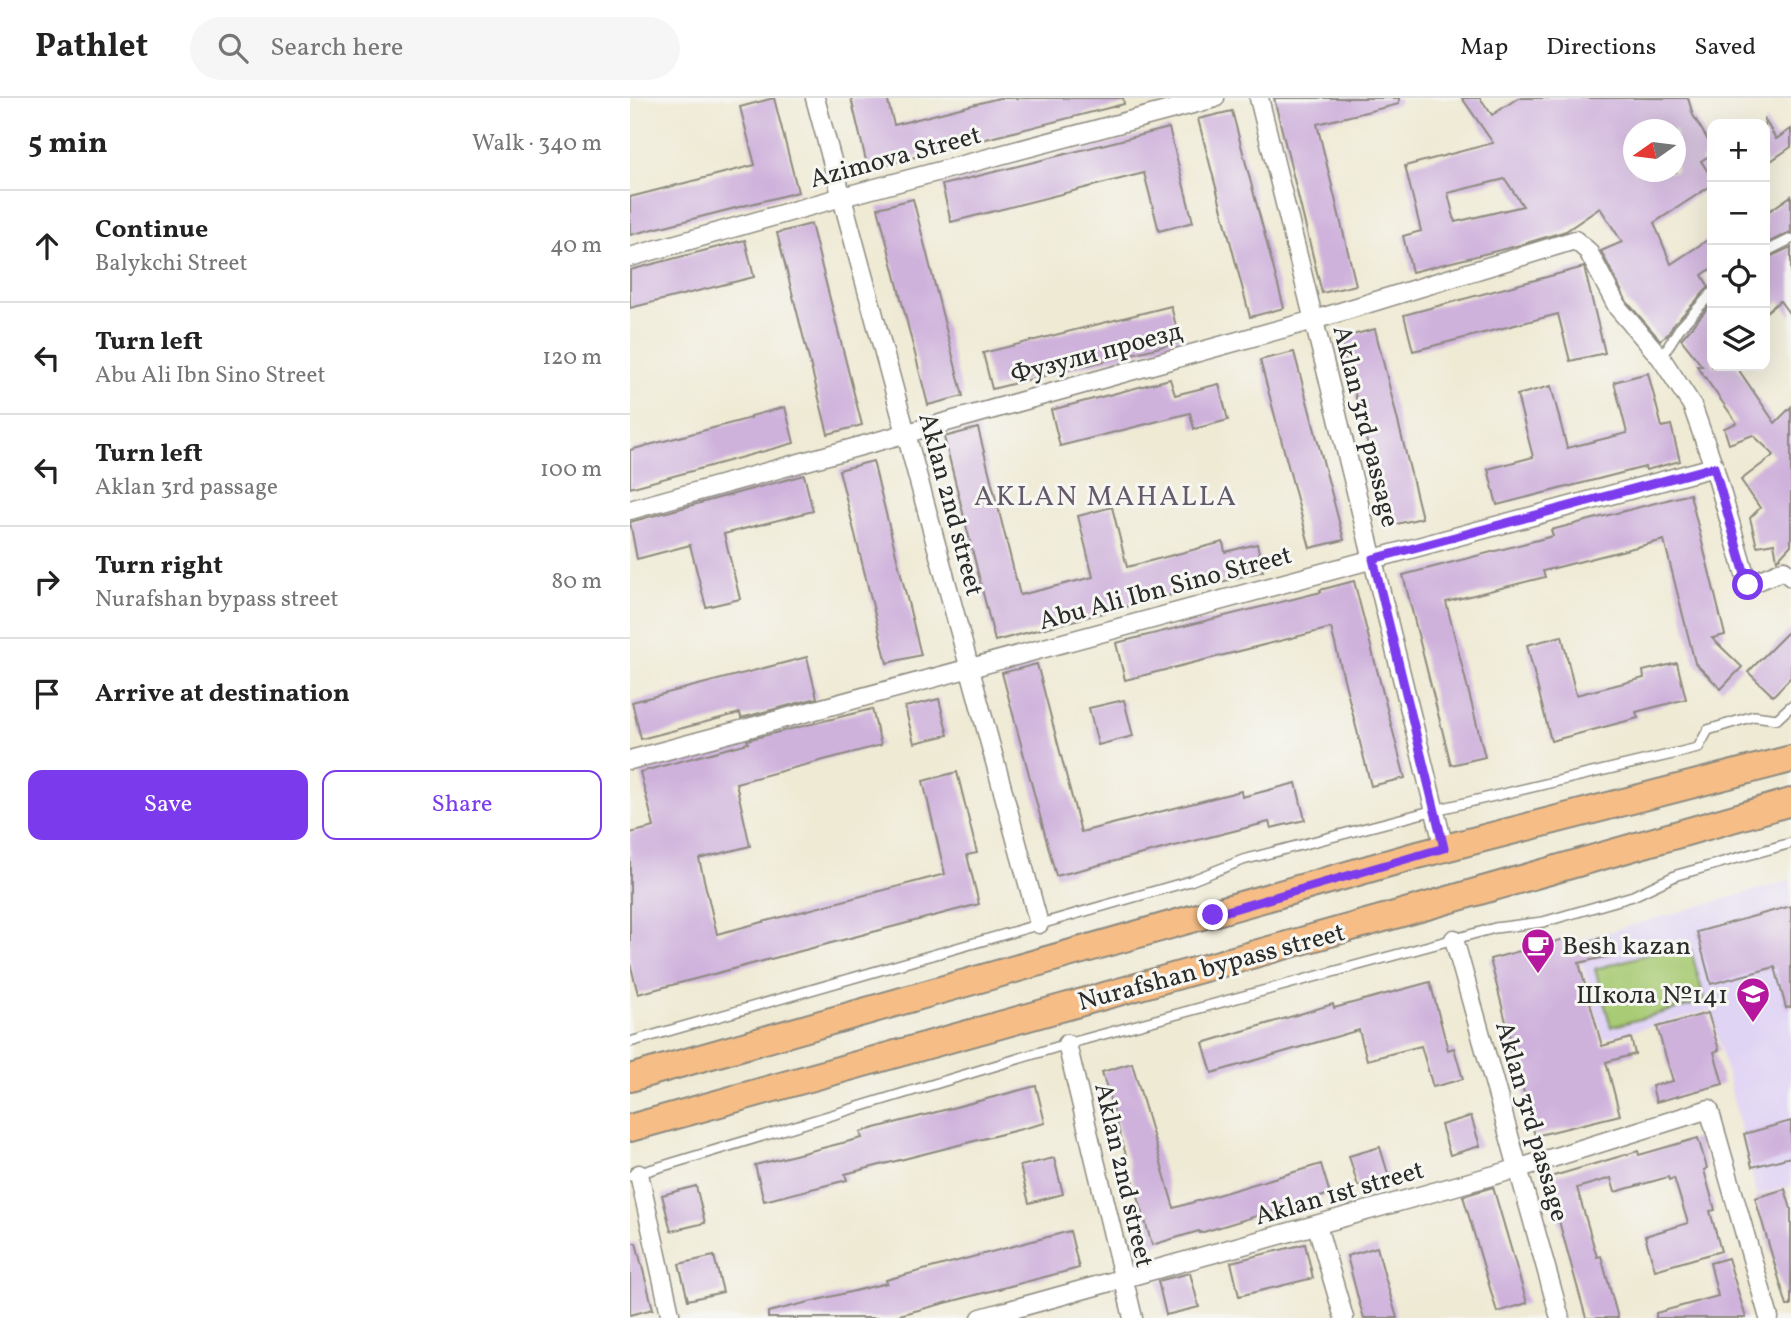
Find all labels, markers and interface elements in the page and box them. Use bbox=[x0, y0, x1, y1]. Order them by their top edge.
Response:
search box bbox=[190, 17, 680, 80]
text: Pathlet bbox=[35, 25, 148, 71]
icon: search bbox=[214, 29, 252, 67]
text: Search here bbox=[270, 30, 403, 66]
text: Map bbox=[1460, 31, 1508, 65]
text: Directions bbox=[1546, 31, 1656, 65]
text: Saved bbox=[1694, 31, 1756, 65]
street label: Azimova Street bbox=[806, 118, 985, 198]
north arrow bbox=[1623, 119, 1686, 182]
map controls bbox=[1707, 119, 1770, 371]
button: + bbox=[1707, 119, 1770, 182]
text: 5 min bbox=[28, 123, 108, 165]
text: Walk · 340 m bbox=[472, 128, 602, 160]
button: − bbox=[1707, 182, 1770, 245]
text: Continue bbox=[95, 212, 208, 248]
icon: ahead bbox=[28, 227, 66, 265]
text: 40 m bbox=[550, 230, 602, 262]
button: locate bbox=[1707, 245, 1770, 308]
text: Balykchi Street bbox=[95, 248, 248, 280]
button: layers bbox=[1707, 308, 1770, 371]
street label: Фузули проезд bbox=[1007, 314, 1187, 394]
street label: Аklаn 3rd passage bbox=[1323, 322, 1408, 531]
text: Turn left bbox=[95, 324, 203, 360]
icon: left bbox=[28, 339, 66, 377]
text: 120 m bbox=[542, 342, 602, 374]
text: Abu Ali Ibn Sino Street bbox=[95, 360, 325, 392]
street label: Аklаn 2nd street bbox=[908, 409, 992, 600]
text: Turn left bbox=[95, 436, 203, 472]
icon: left bbox=[28, 451, 66, 489]
text: 100 m bbox=[540, 454, 602, 486]
text: Аklаn 3rd passage bbox=[95, 472, 278, 504]
district label: AKLAN MAHALLA bbox=[974, 478, 1238, 517]
street label: Abu Ali Ibn Sino Street bbox=[1035, 538, 1296, 640]
text: Turn right bbox=[95, 548, 223, 584]
icon: right bbox=[28, 563, 66, 601]
text: 80 m bbox=[552, 566, 602, 598]
route start bbox=[1732, 569, 1763, 600]
text: Nurafshan bypass street bbox=[95, 584, 338, 616]
icon: arrive bbox=[28, 675, 66, 713]
text: Arrive at destination bbox=[95, 676, 350, 712]
button: Save bbox=[28, 770, 308, 840]
button: Share bbox=[322, 770, 602, 840]
route end bbox=[1197, 899, 1228, 930]
street label: Nurafshan bypass street bbox=[1074, 915, 1349, 1021]
cafe icon: Besh kazan bbox=[1519, 926, 1557, 975]
place label: Besh kazan bbox=[1562, 929, 1691, 965]
school or university icon: Школа №141 bbox=[1734, 975, 1772, 1024]
place label: Школа №141 bbox=[1576, 978, 1728, 1014]
street label: Аklаn 3rd passage bbox=[1485, 1017, 1577, 1226]
street label: Аklаn 2nd street bbox=[1084, 1080, 1162, 1271]
street label: Aklan 1st street bbox=[1251, 1153, 1428, 1235]

